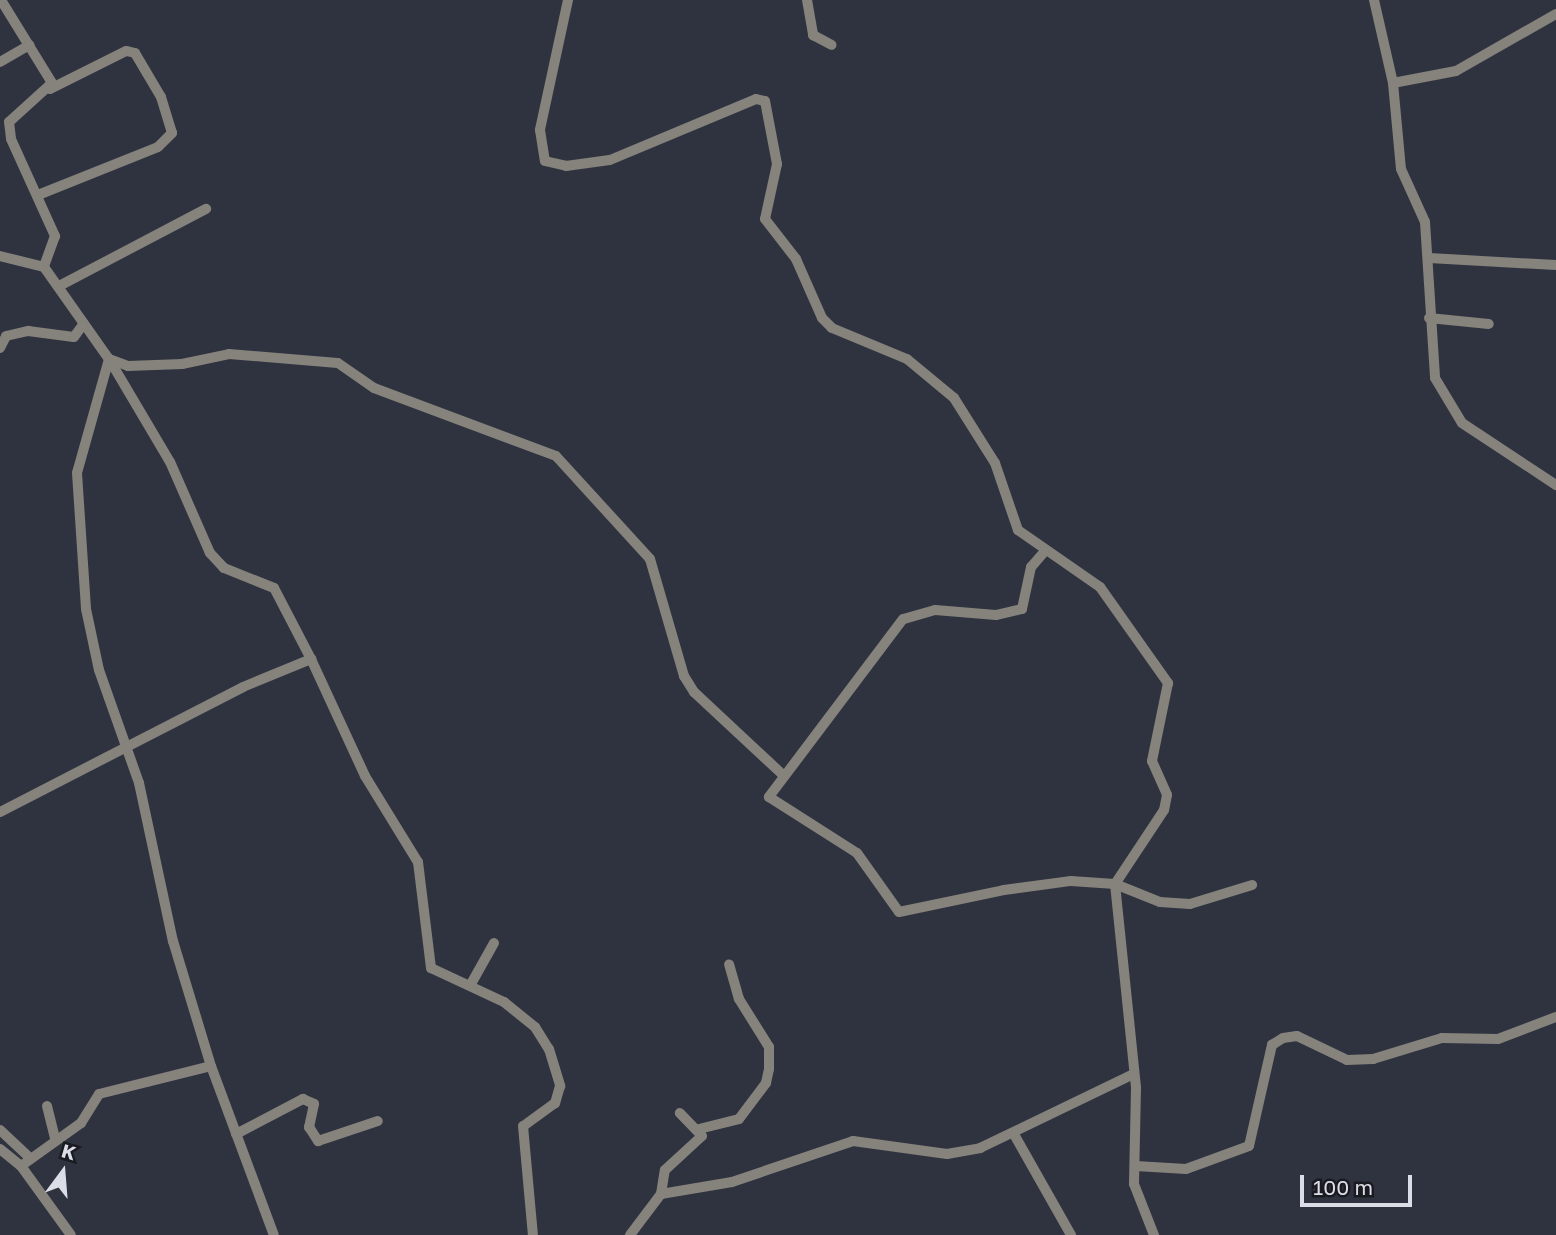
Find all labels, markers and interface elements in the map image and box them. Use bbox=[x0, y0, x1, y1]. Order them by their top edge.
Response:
north arrow bbox=[28, 1137, 98, 1207]
text: K bbox=[59, 1138, 79, 1164]
scale bar bbox=[1304, 1162, 1416, 1206]
text: 100 m bbox=[1313, 1174, 1373, 1200]

